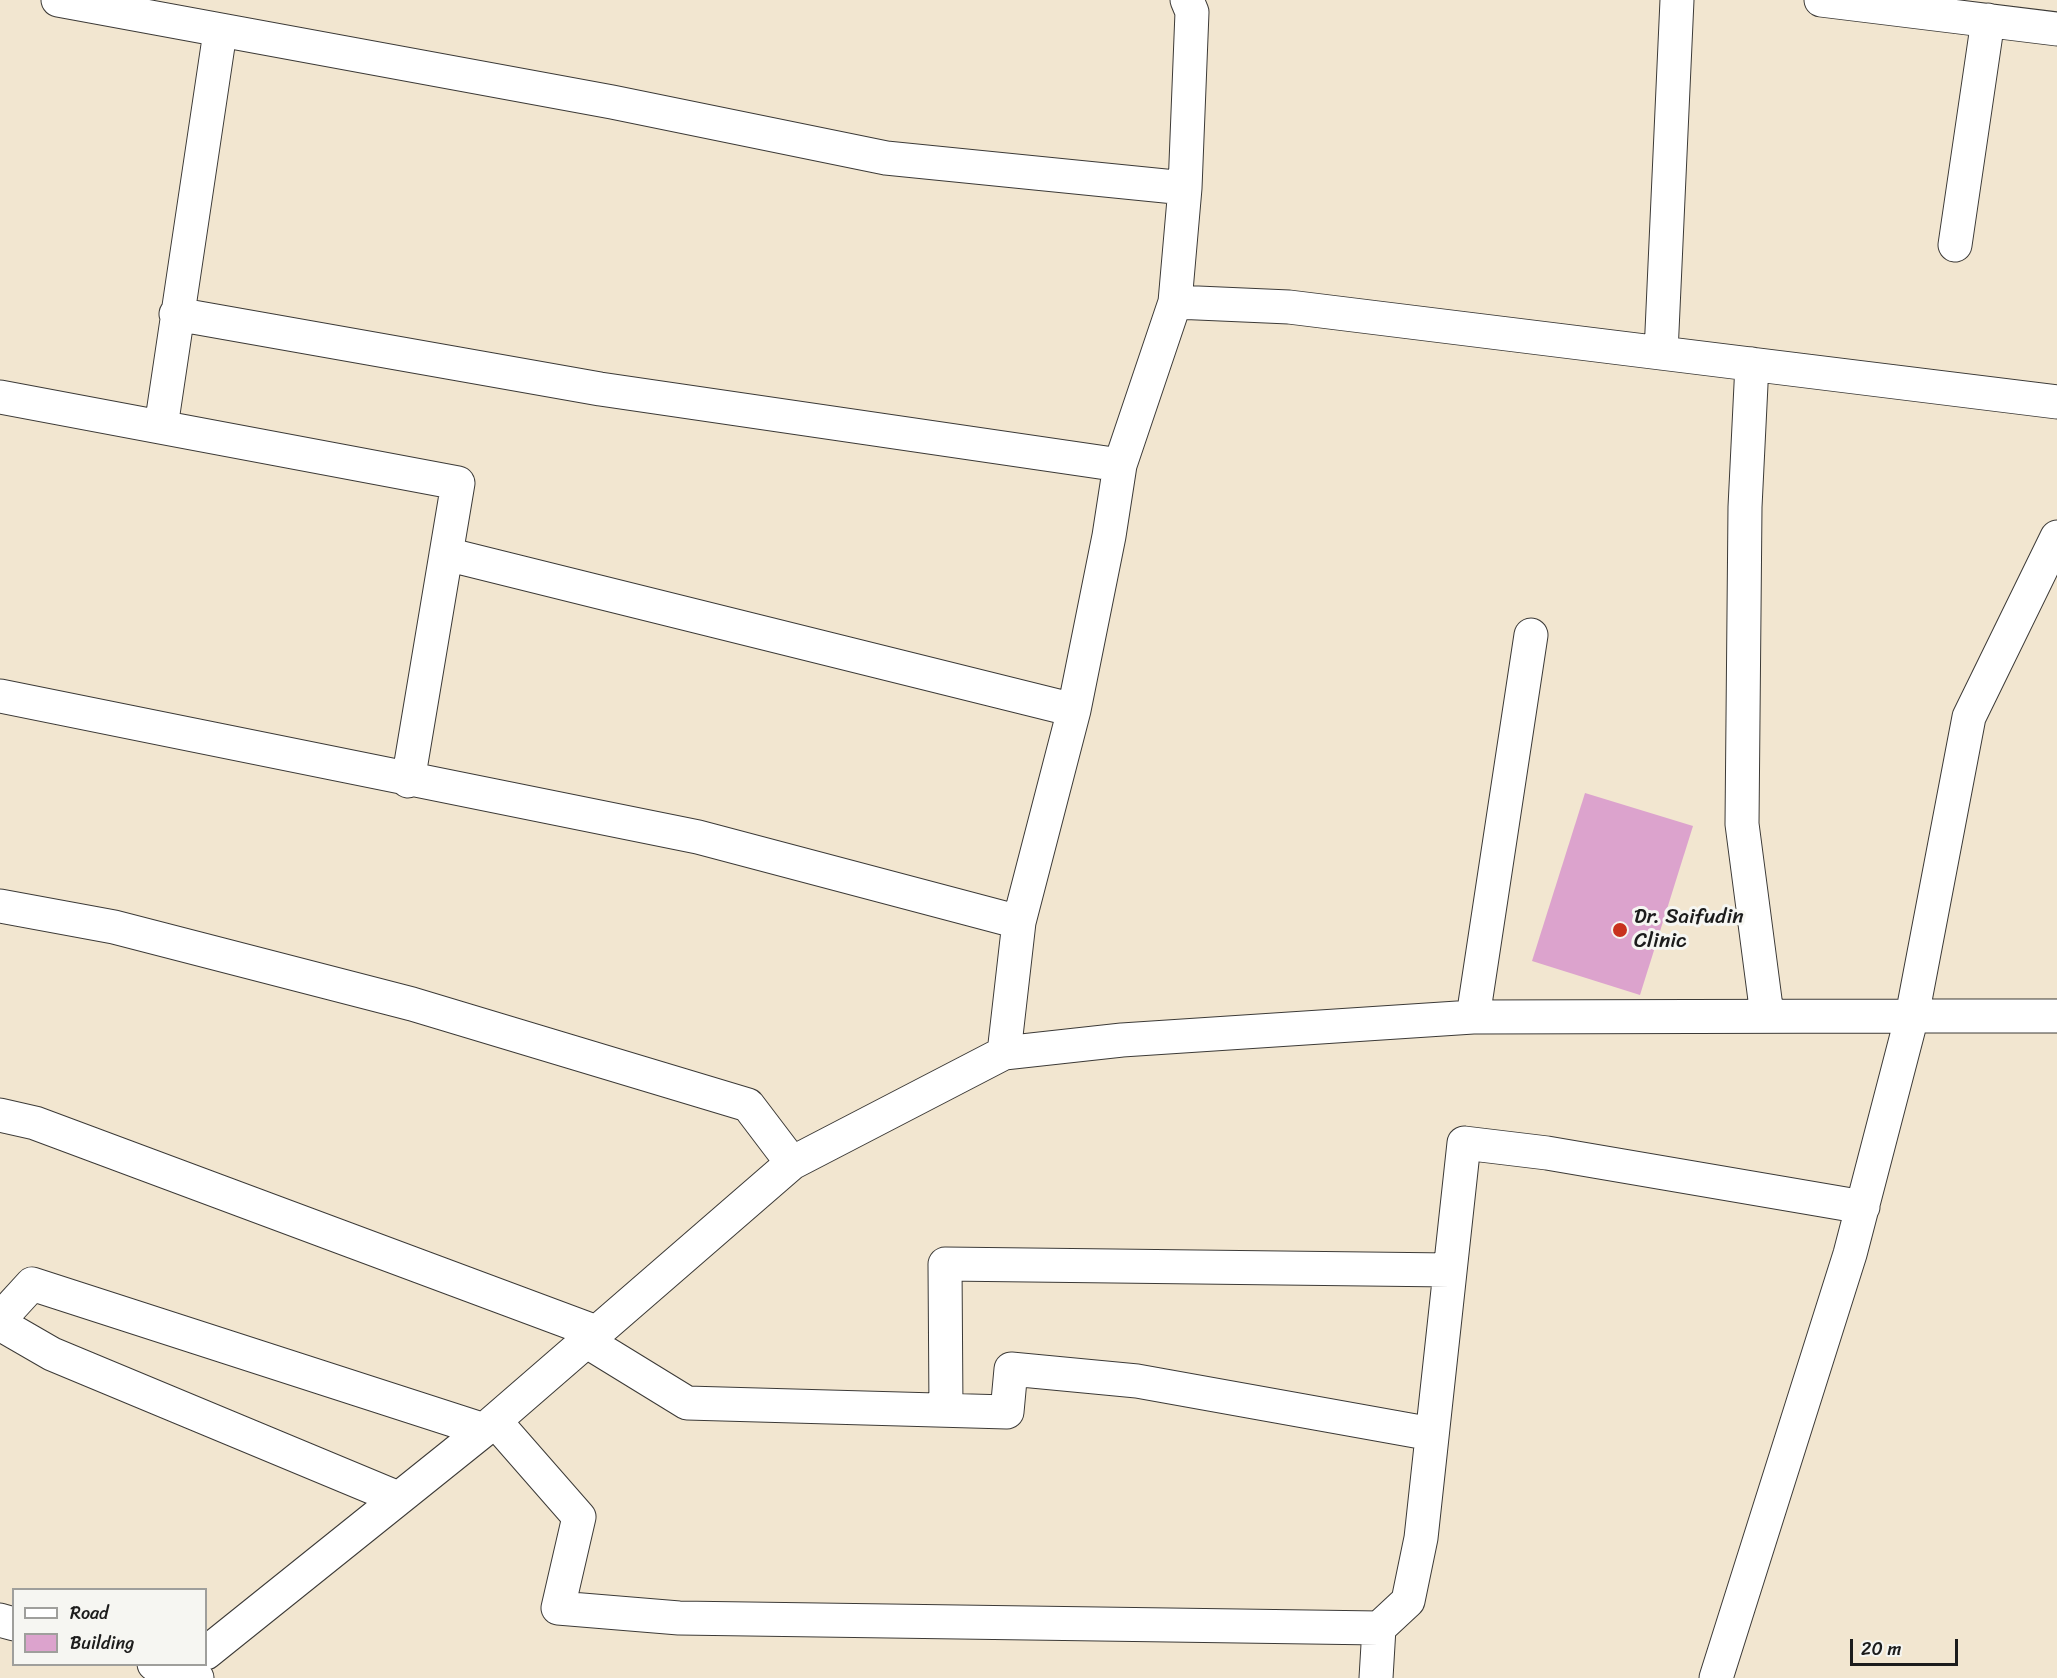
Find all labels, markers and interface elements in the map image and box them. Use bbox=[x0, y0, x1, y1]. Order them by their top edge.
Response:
place label: Dr. Saifudin Clinic bbox=[1634, 905, 1744, 955]
marker: Dr. Saifudin Clinic bbox=[1611, 921, 1629, 939]
legend bbox=[12, 1588, 207, 1666]
text: Road bbox=[70, 1597, 109, 1629]
text: Building bbox=[70, 1627, 134, 1659]
scale bar bbox=[1853, 1627, 1961, 1665]
text: 20 m bbox=[1861, 1633, 1901, 1665]

